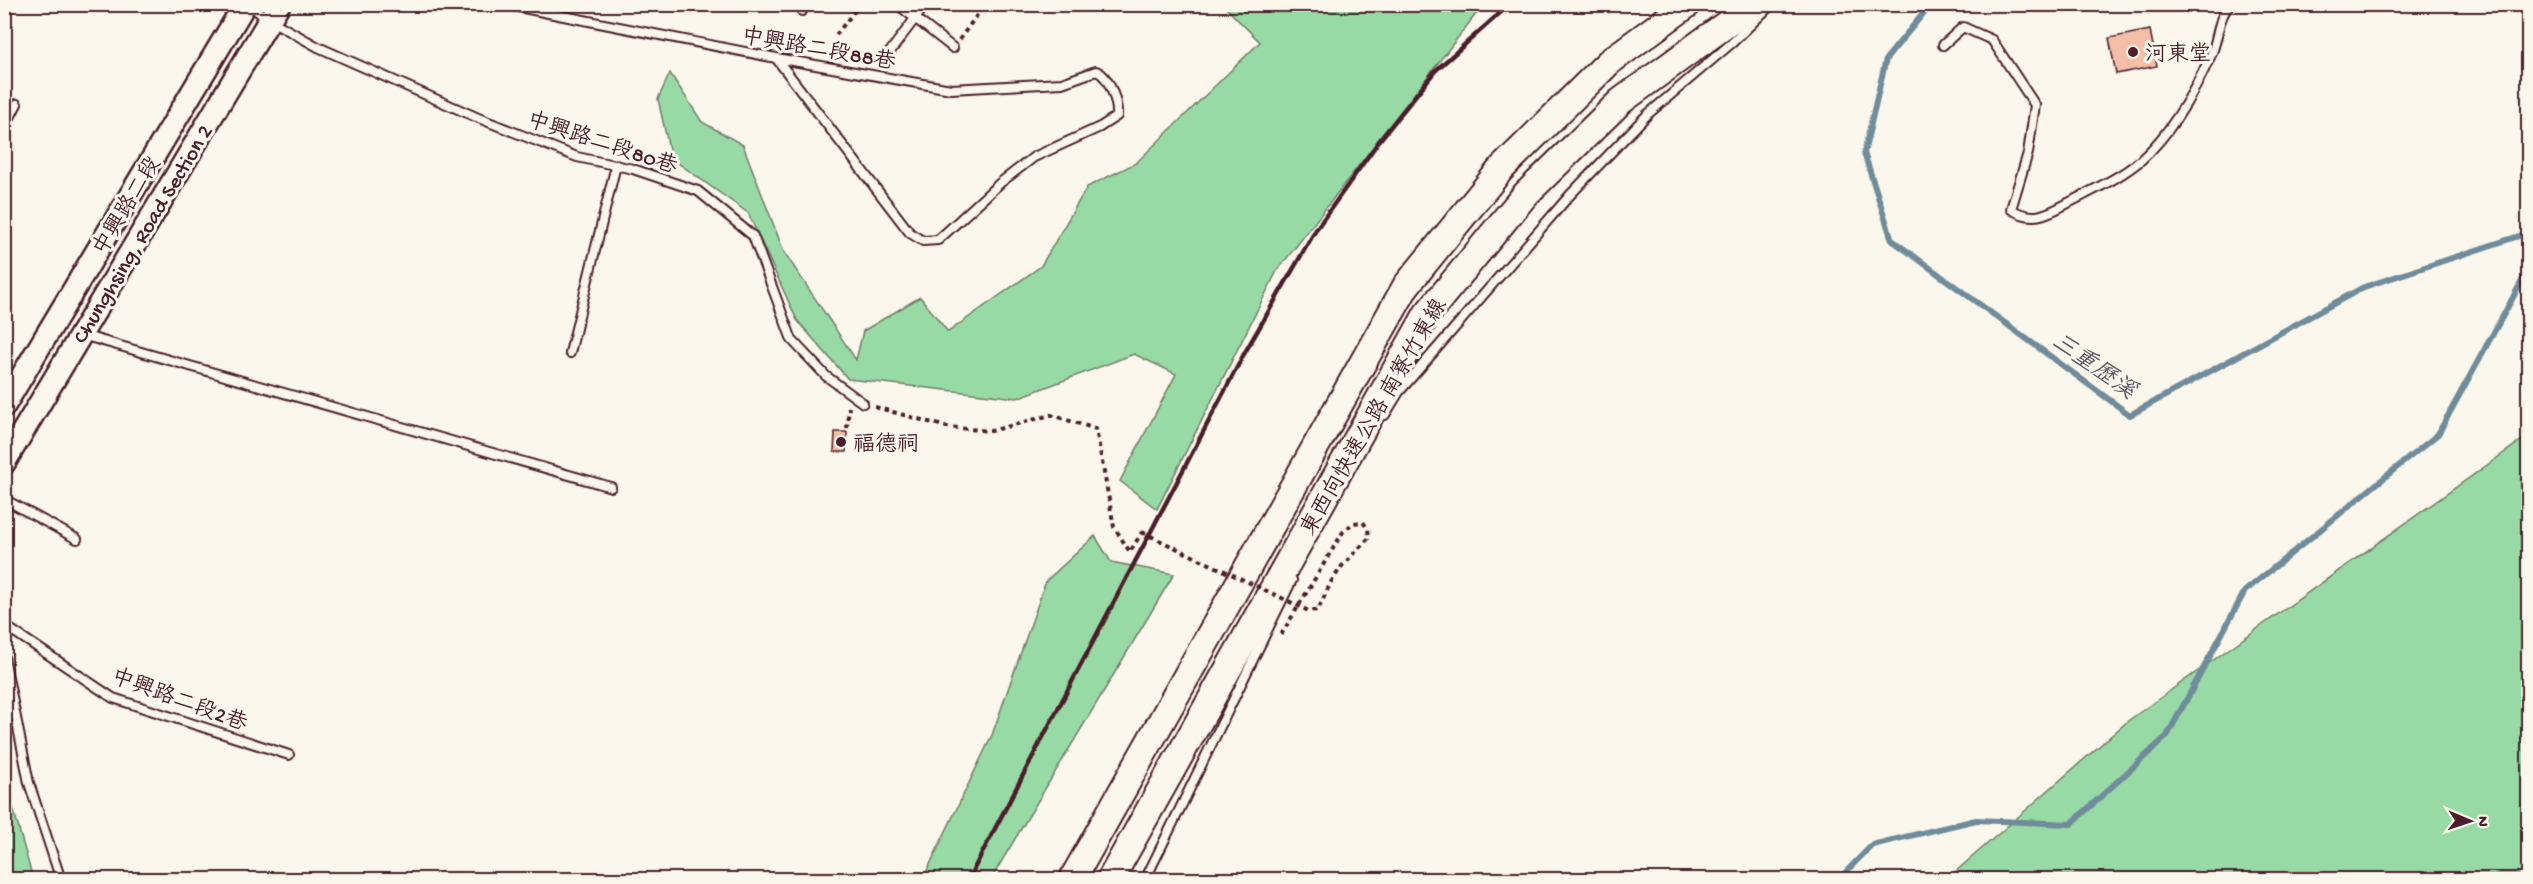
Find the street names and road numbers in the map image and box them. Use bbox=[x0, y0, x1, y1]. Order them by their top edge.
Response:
street label: 中興路二段88巷 bbox=[739, 23, 898, 77]
street label: 中興路二段80巷 bbox=[523, 106, 681, 181]
street label: Chunghsing, Road Section 2 bbox=[69, 121, 220, 349]
street label: 中興路二段 bbox=[87, 152, 168, 261]
street label: 東西向快速公路 南寮竹東線 bbox=[1295, 294, 1454, 541]
street label: 中興路二段2巷 bbox=[107, 663, 251, 738]

